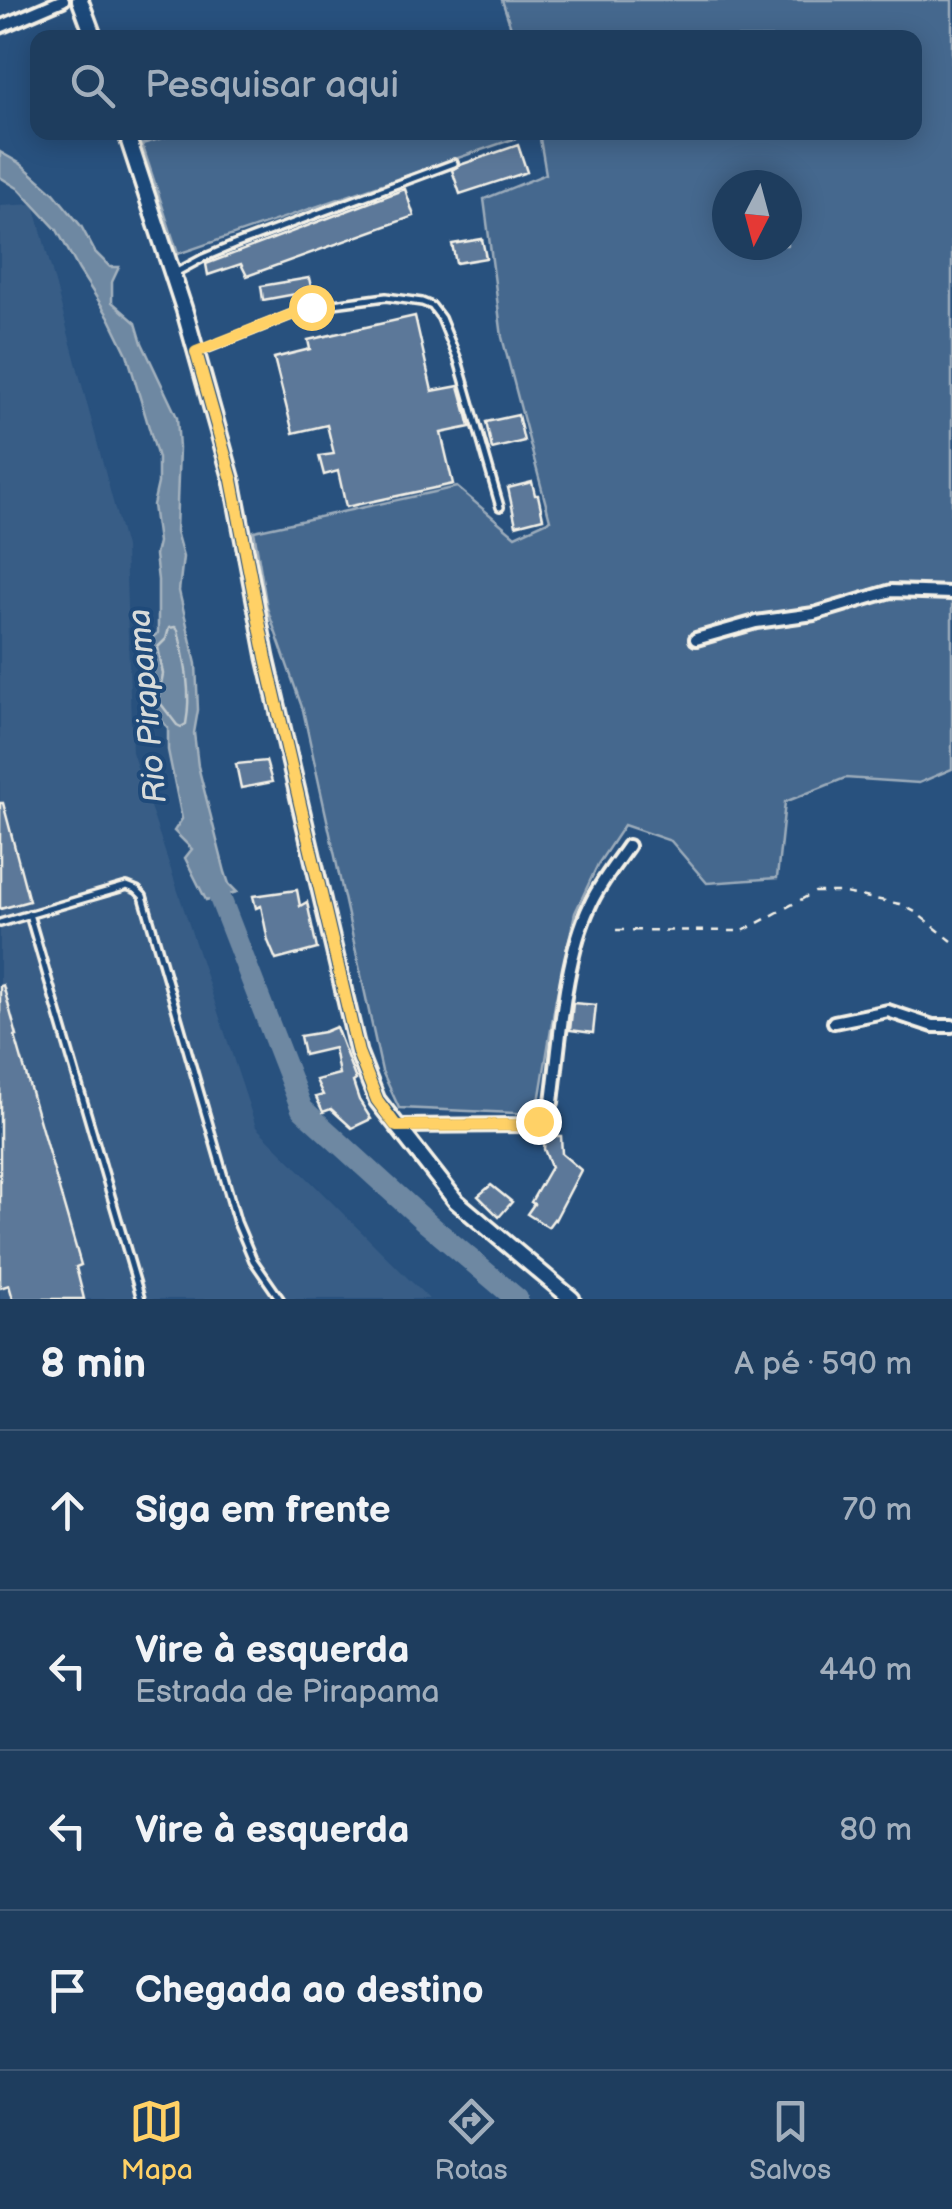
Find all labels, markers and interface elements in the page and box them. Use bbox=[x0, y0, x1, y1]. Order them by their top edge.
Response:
search box bbox=[30, 30, 922, 140]
icon: search bbox=[65, 58, 120, 113]
text: Pesquisar aqui bbox=[145, 63, 399, 108]
north arrow bbox=[712, 170, 802, 260]
route start bbox=[289, 285, 335, 331]
water label: Rio Pirapama bbox=[120, 607, 176, 805]
route end bbox=[516, 1099, 562, 1145]
text: 8 min bbox=[40, 1339, 146, 1390]
text: A pé · 590 m bbox=[734, 1345, 912, 1384]
icon: ahead bbox=[40, 1483, 95, 1538]
text: Siga em frente bbox=[135, 1488, 391, 1533]
text: 70 m bbox=[842, 1491, 912, 1530]
text: Vire à esquerda bbox=[135, 1628, 410, 1673]
icon: left bbox=[40, 1643, 95, 1698]
text: 440 m bbox=[819, 1651, 912, 1690]
text: Estrada de Pirapama bbox=[135, 1673, 440, 1712]
icon: left bbox=[40, 1803, 95, 1858]
text: Vire à esquerda bbox=[135, 1808, 410, 1853]
text: 80 m bbox=[839, 1811, 912, 1850]
icon: arrive bbox=[40, 1963, 95, 2018]
text: Chegada ao destino bbox=[135, 1968, 484, 2013]
tab: Mapa bbox=[121, 2094, 193, 2187]
tab: Rotas bbox=[435, 2094, 508, 2187]
tab: Salvos bbox=[749, 2094, 831, 2187]

